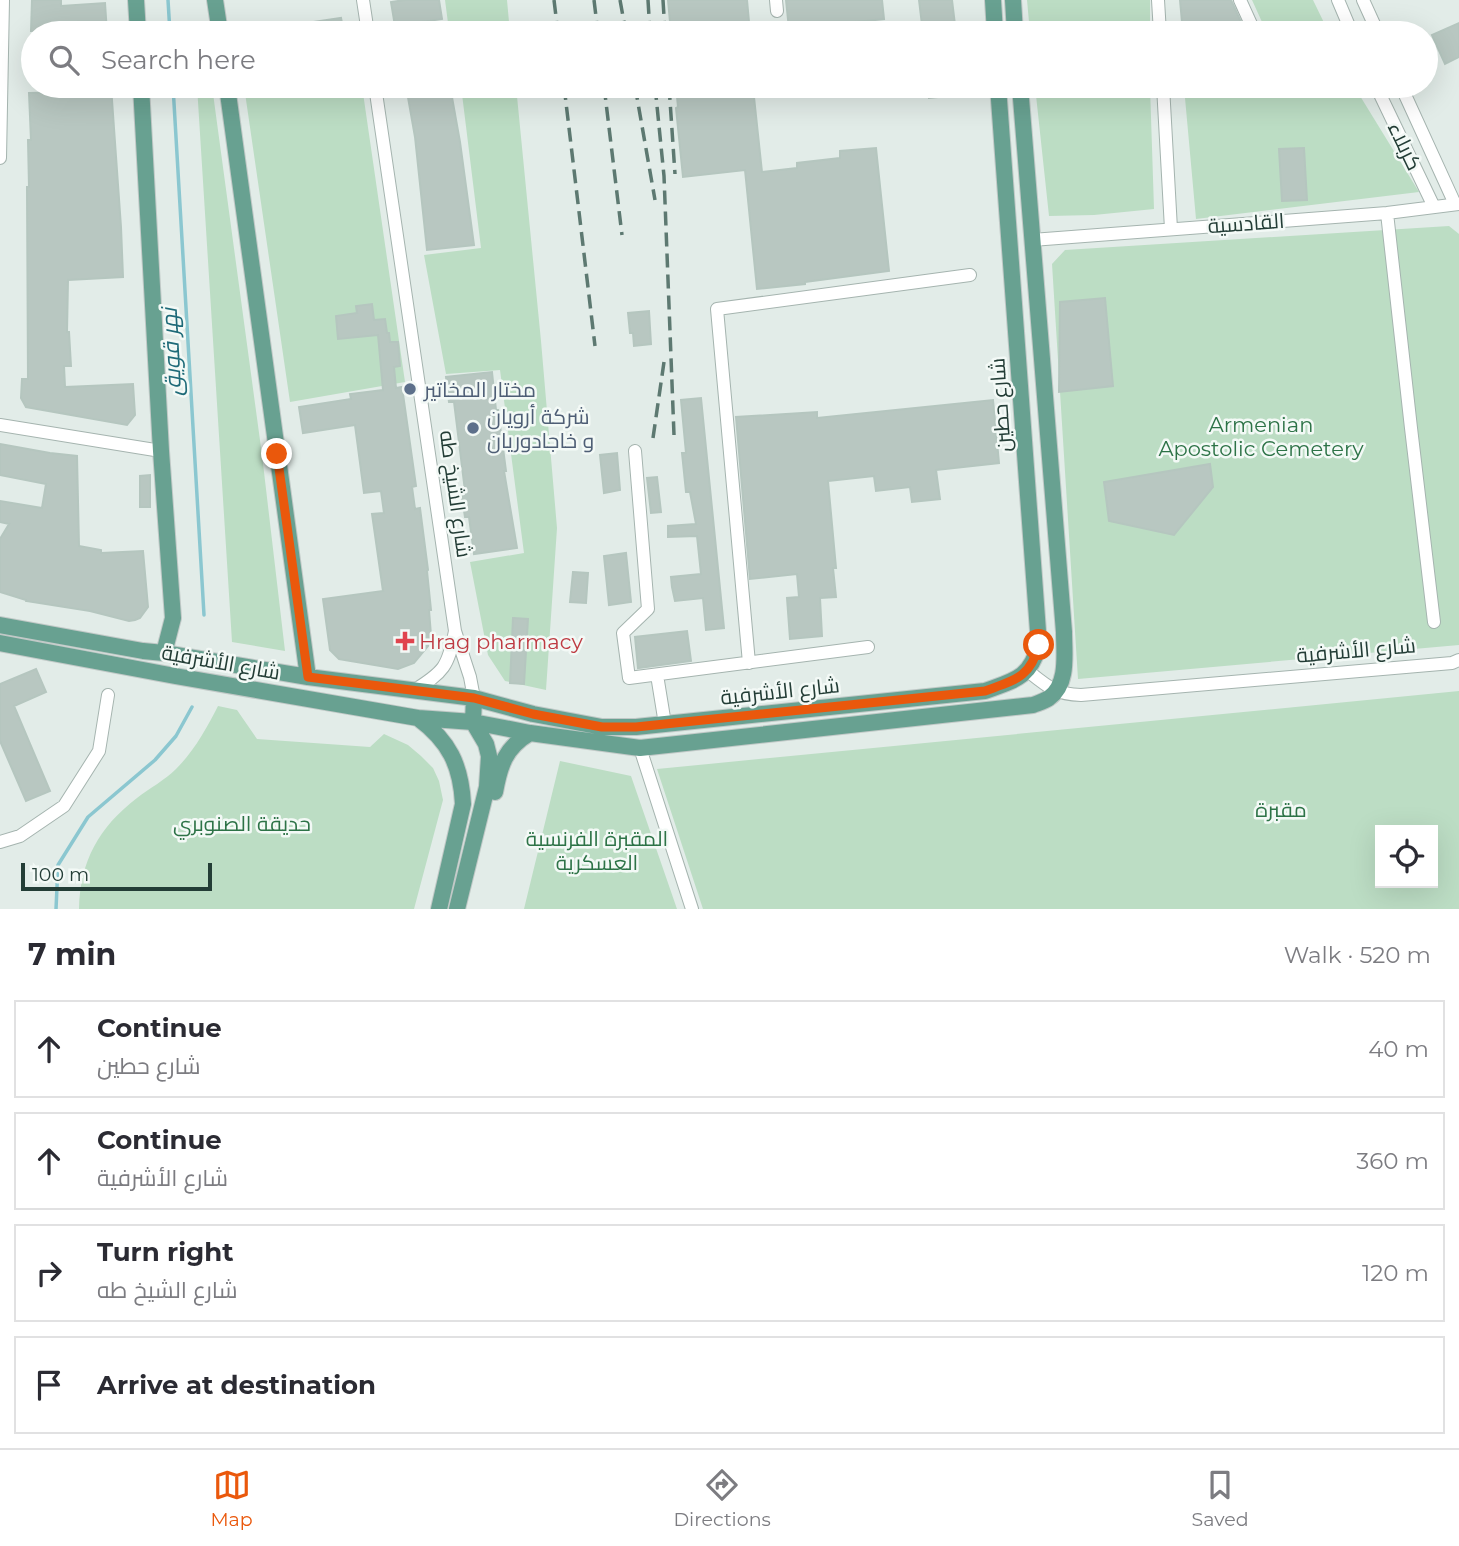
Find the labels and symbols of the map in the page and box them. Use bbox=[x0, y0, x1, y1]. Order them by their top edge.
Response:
street label: كربلاء bbox=[1383, 118, 1427, 174]
street label: القادسية bbox=[1207, 208, 1285, 238]
water label: نهر قويق bbox=[155, 304, 188, 397]
street label: شارع حطين bbox=[984, 357, 1018, 453]
place label: مختار المخاتير bbox=[423, 377, 536, 402]
marker: مختار المخاتير bbox=[402, 381, 418, 397]
place label: شركة أرويان و خاجادوريان bbox=[487, 404, 594, 454]
park label: Armenian Apostolic Cemetery bbox=[1158, 412, 1364, 461]
marker: شركة أرويان و خاجادوريان bbox=[465, 420, 481, 436]
street label: شارع الشيخ طه bbox=[433, 429, 477, 560]
route end bbox=[261, 438, 292, 469]
place label: Hrag pharmacy bbox=[419, 629, 583, 654]
route start bbox=[1023, 629, 1054, 660]
street label: شارع الأشرفية bbox=[1295, 632, 1417, 670]
marker: Hrag pharmacy bbox=[397, 633, 413, 649]
street label: شارع الأشرفية bbox=[160, 639, 282, 687]
street label: شارع الأشرفية bbox=[719, 672, 841, 712]
park label: مقبرة bbox=[1255, 797, 1307, 822]
park label: حديقة الصنوبري bbox=[173, 811, 311, 840]
park label: المقبرة الفرنسية العسكرية bbox=[526, 826, 668, 875]
scale bar bbox=[21, 860, 212, 892]

